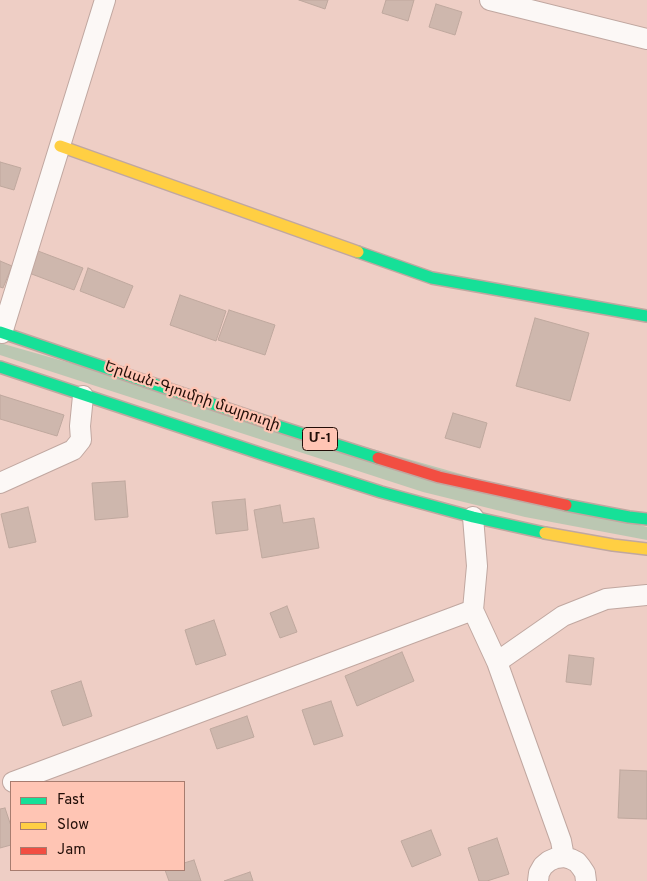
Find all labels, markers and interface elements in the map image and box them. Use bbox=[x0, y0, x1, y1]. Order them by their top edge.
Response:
street label: Երևան-Գյումրի մայրուղի bbox=[102, 358, 282, 436]
road number: Մ-1 bbox=[302, 428, 338, 450]
legend bbox=[10, 781, 185, 871]
text: Fast bbox=[57, 791, 85, 810]
text: Slow bbox=[57, 816, 89, 835]
text: Jam bbox=[57, 841, 86, 860]

